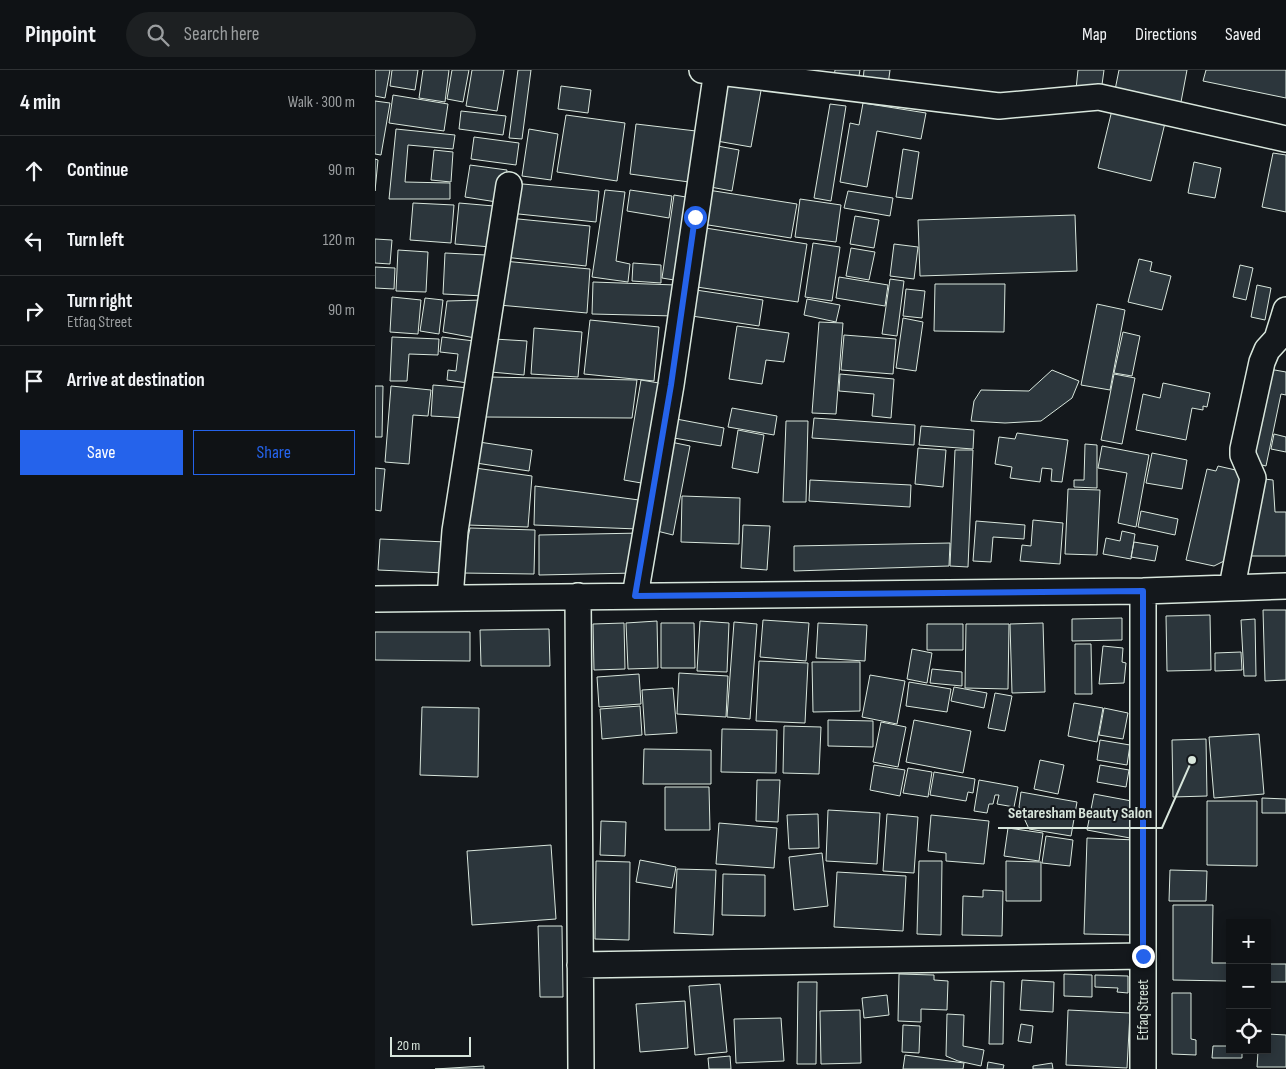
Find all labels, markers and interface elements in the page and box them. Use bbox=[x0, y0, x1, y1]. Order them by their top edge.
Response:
search box bbox=[126, 12, 476, 57]
text: Pinpoint bbox=[25, 20, 96, 49]
icon: search bbox=[144, 21, 172, 49]
text: Search here bbox=[184, 23, 259, 46]
text: Map bbox=[1082, 24, 1107, 45]
text: Directions bbox=[1135, 24, 1197, 45]
text: Saved bbox=[1225, 24, 1261, 45]
text: 4 min bbox=[20, 90, 61, 115]
text: Walk · 300 m bbox=[288, 93, 355, 112]
icon: ahead bbox=[20, 157, 48, 185]
text: Continue bbox=[67, 159, 128, 182]
text: 90 m bbox=[328, 161, 355, 180]
route start bbox=[684, 206, 707, 229]
icon: left bbox=[20, 227, 48, 255]
text: Turn left bbox=[67, 229, 124, 252]
text: 120 m bbox=[323, 231, 355, 250]
text: Turn right bbox=[67, 290, 132, 313]
icon: right bbox=[20, 297, 48, 325]
text: 90 m bbox=[328, 301, 355, 320]
text: Etfaq Street bbox=[67, 313, 132, 332]
icon: arrive bbox=[20, 367, 48, 395]
text: Arrive at destination bbox=[67, 369, 205, 392]
button: Save bbox=[20, 430, 183, 475]
button: Share bbox=[193, 430, 355, 475]
callout: Setaresham Beauty Salon bbox=[998, 797, 1162, 828]
text: Setaresham Beauty Salon bbox=[1008, 804, 1152, 823]
map controls bbox=[1226, 919, 1271, 1054]
button: + bbox=[1226, 919, 1271, 964]
route end bbox=[1132, 945, 1155, 968]
button: − bbox=[1226, 964, 1271, 1009]
street label: Etfaq Street bbox=[1134, 979, 1153, 1041]
button: locate bbox=[1226, 1009, 1271, 1054]
scale bar bbox=[390, 1034, 471, 1057]
text: 20 m bbox=[397, 1037, 420, 1054]

